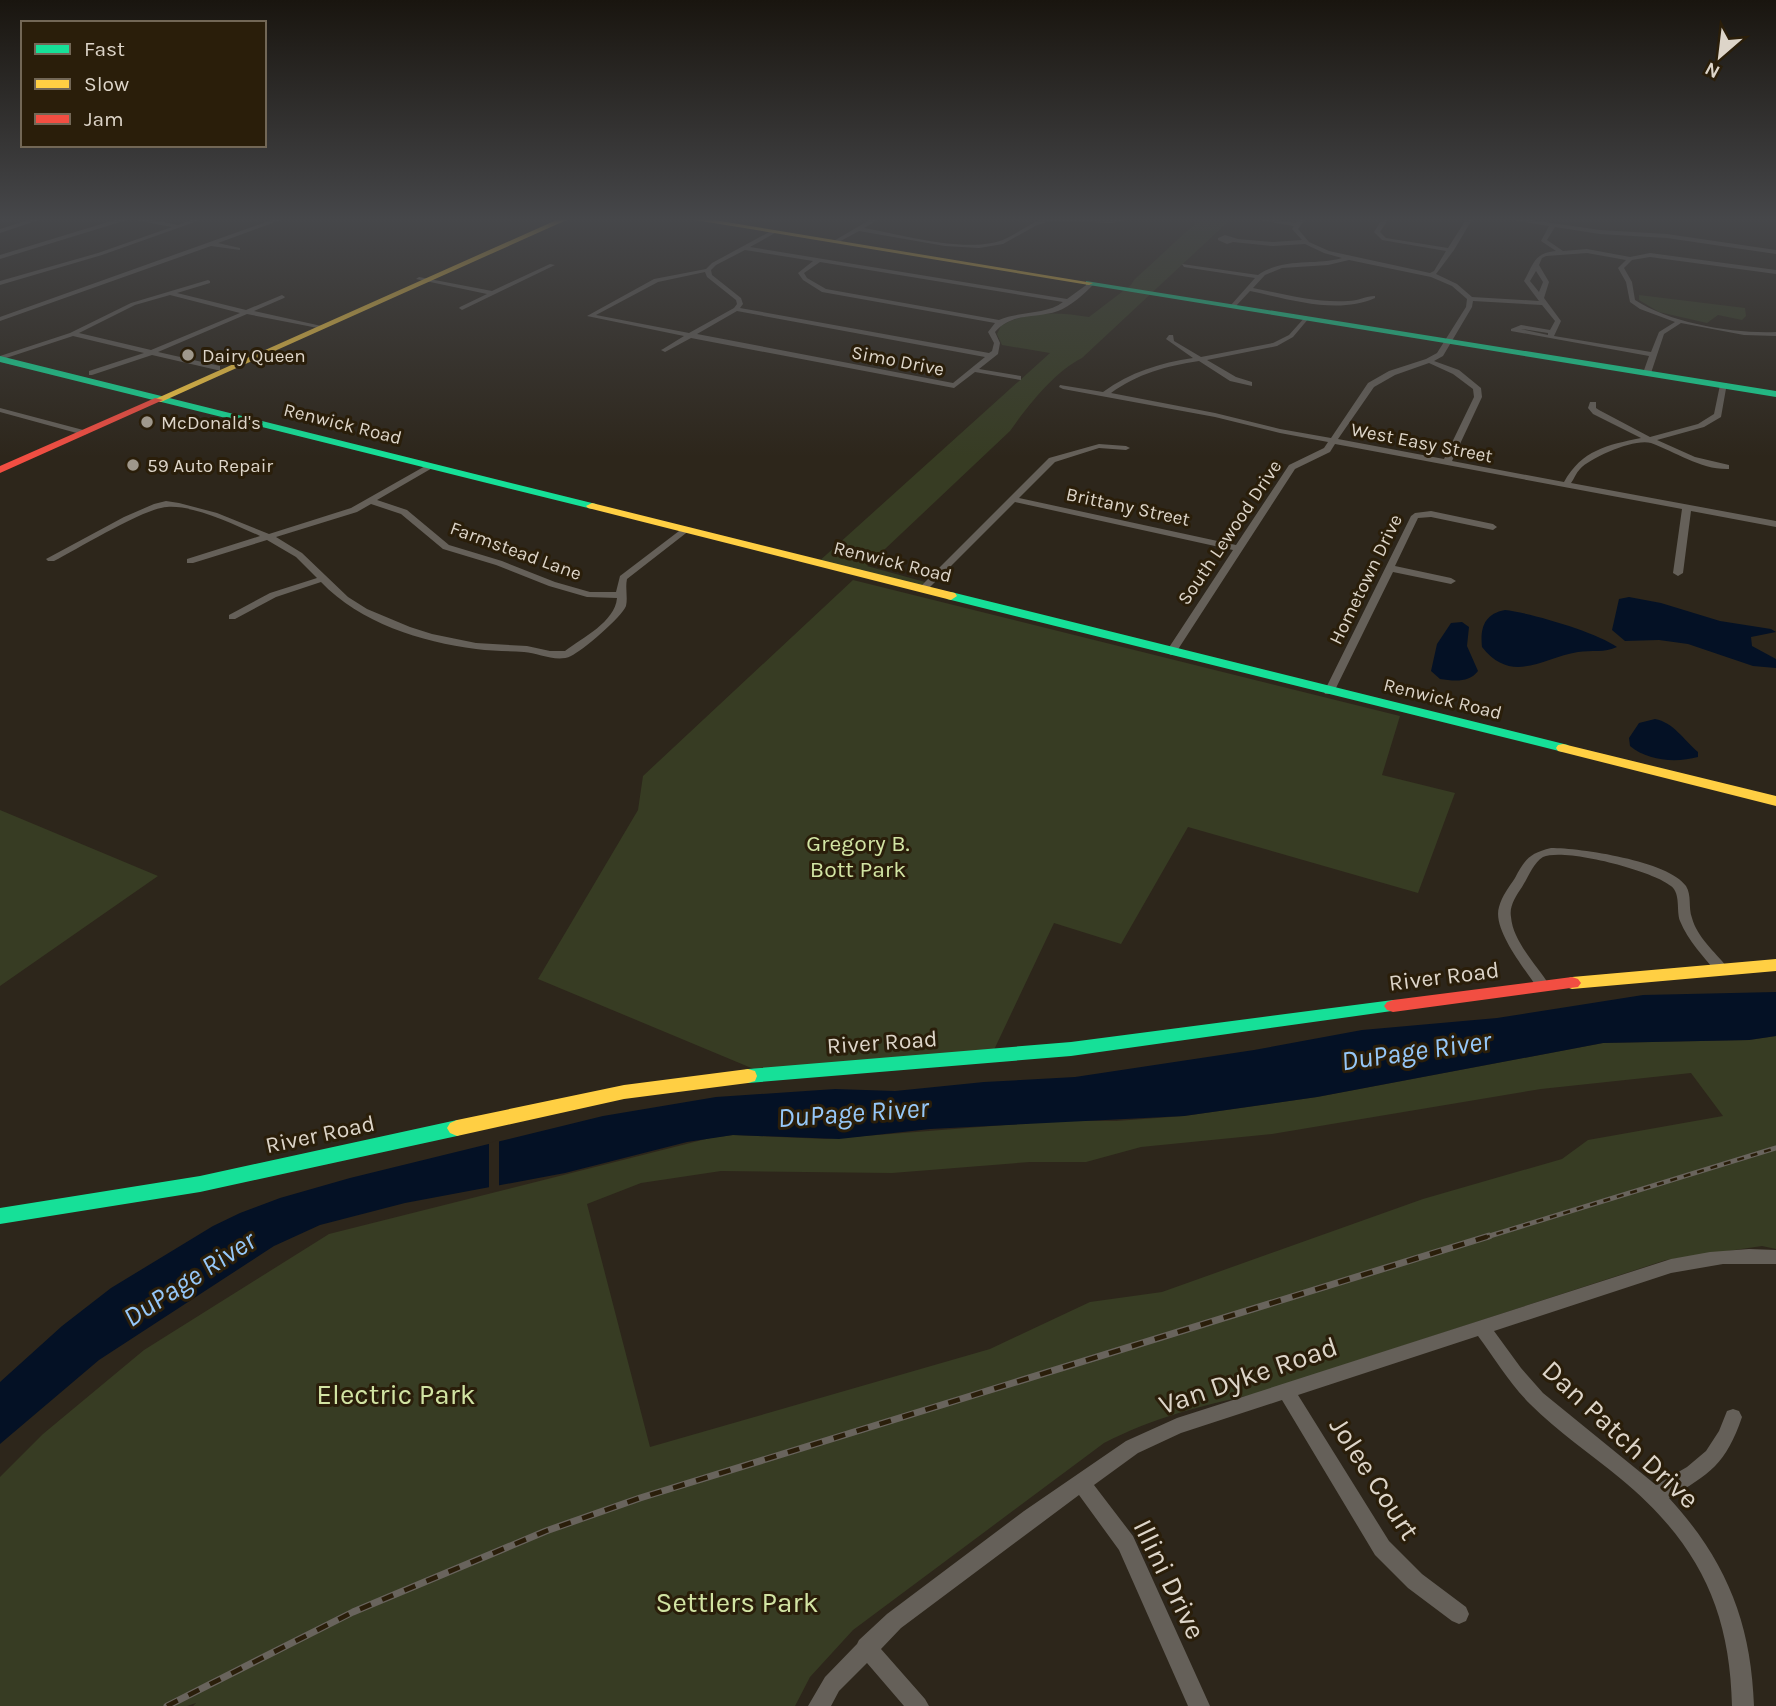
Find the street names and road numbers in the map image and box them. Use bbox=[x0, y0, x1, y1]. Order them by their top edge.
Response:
street label: Simo Drive bbox=[849, 341, 946, 381]
street label: Renwick Road bbox=[281, 399, 404, 449]
street label: West Easy Street bbox=[1349, 418, 1495, 468]
street label: South Lewood Drive bbox=[1173, 456, 1286, 609]
street label: Brittany Street bbox=[1064, 483, 1192, 531]
street label: Hometown Drive bbox=[1325, 511, 1407, 648]
street label: Farmstead Lane bbox=[447, 517, 584, 585]
street label: Renwick Road bbox=[831, 537, 954, 587]
street label: Renwick Road bbox=[1381, 674, 1504, 724]
street label: River Road bbox=[1387, 956, 1501, 997]
street label: River Road bbox=[826, 1025, 938, 1060]
street label: River Road bbox=[263, 1110, 377, 1159]
street label: Van Dyke Road bbox=[1155, 1329, 1342, 1421]
street label: Dan Patch Drive bbox=[1535, 1353, 1706, 1515]
street label: Jolee Court bbox=[1323, 1411, 1427, 1546]
street label: Illini Drive bbox=[1126, 1514, 1213, 1644]

